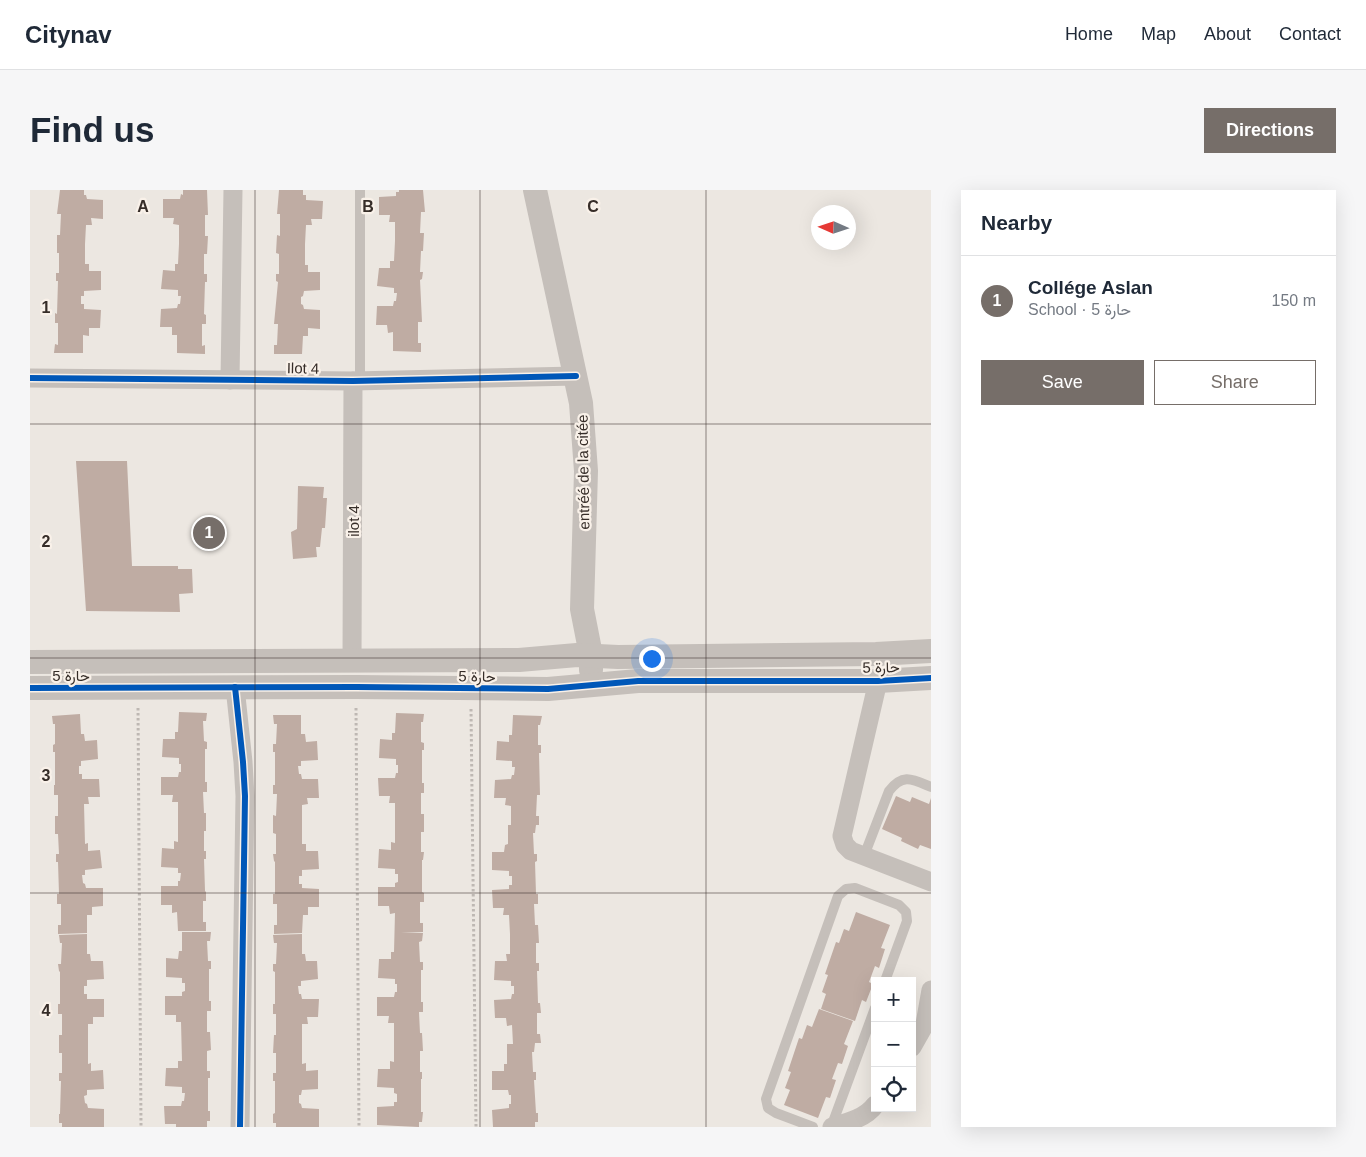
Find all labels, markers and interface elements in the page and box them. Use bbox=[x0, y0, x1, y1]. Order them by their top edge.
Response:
text: Citynav bbox=[25, 21, 112, 48]
text: Home bbox=[1065, 24, 1113, 44]
text: Map bbox=[1141, 24, 1176, 44]
text: About bbox=[1204, 24, 1251, 44]
text: Contact bbox=[1279, 24, 1341, 44]
button: Directions bbox=[1204, 108, 1336, 153]
text: Find us bbox=[30, 110, 154, 149]
text: A bbox=[137, 198, 149, 215]
text: B bbox=[362, 198, 374, 215]
text: C bbox=[587, 198, 599, 215]
north arrow bbox=[811, 205, 856, 250]
text: Nearby bbox=[981, 211, 1052, 234]
text: Collége Aslan bbox=[1028, 277, 1153, 298]
text: 1 bbox=[993, 292, 1001, 309]
text: 150 m bbox=[1272, 292, 1316, 309]
text: 1 bbox=[42, 299, 51, 316]
text: School · حارة 5 bbox=[1028, 301, 1131, 318]
street label: Ilot 4 bbox=[287, 359, 319, 377]
button: Save bbox=[981, 360, 1144, 405]
button: Share bbox=[1154, 360, 1316, 405]
street label: entréé de la citée bbox=[573, 414, 593, 530]
street label: ilot 4 bbox=[345, 505, 362, 537]
pin: 1 bbox=[193, 514, 225, 552]
text: 2 bbox=[42, 533, 51, 550]
your location bbox=[639, 646, 665, 672]
street label: حارة 5 bbox=[862, 658, 900, 677]
street label: حارة 5 bbox=[52, 667, 90, 685]
street label: حارة 5 bbox=[458, 667, 496, 686]
text: 3 bbox=[42, 767, 51, 784]
map controls bbox=[871, 977, 916, 1112]
button: + bbox=[871, 977, 916, 1022]
text: 4 bbox=[42, 1002, 51, 1019]
button: − bbox=[871, 1022, 916, 1067]
button: locate bbox=[871, 1067, 916, 1112]

